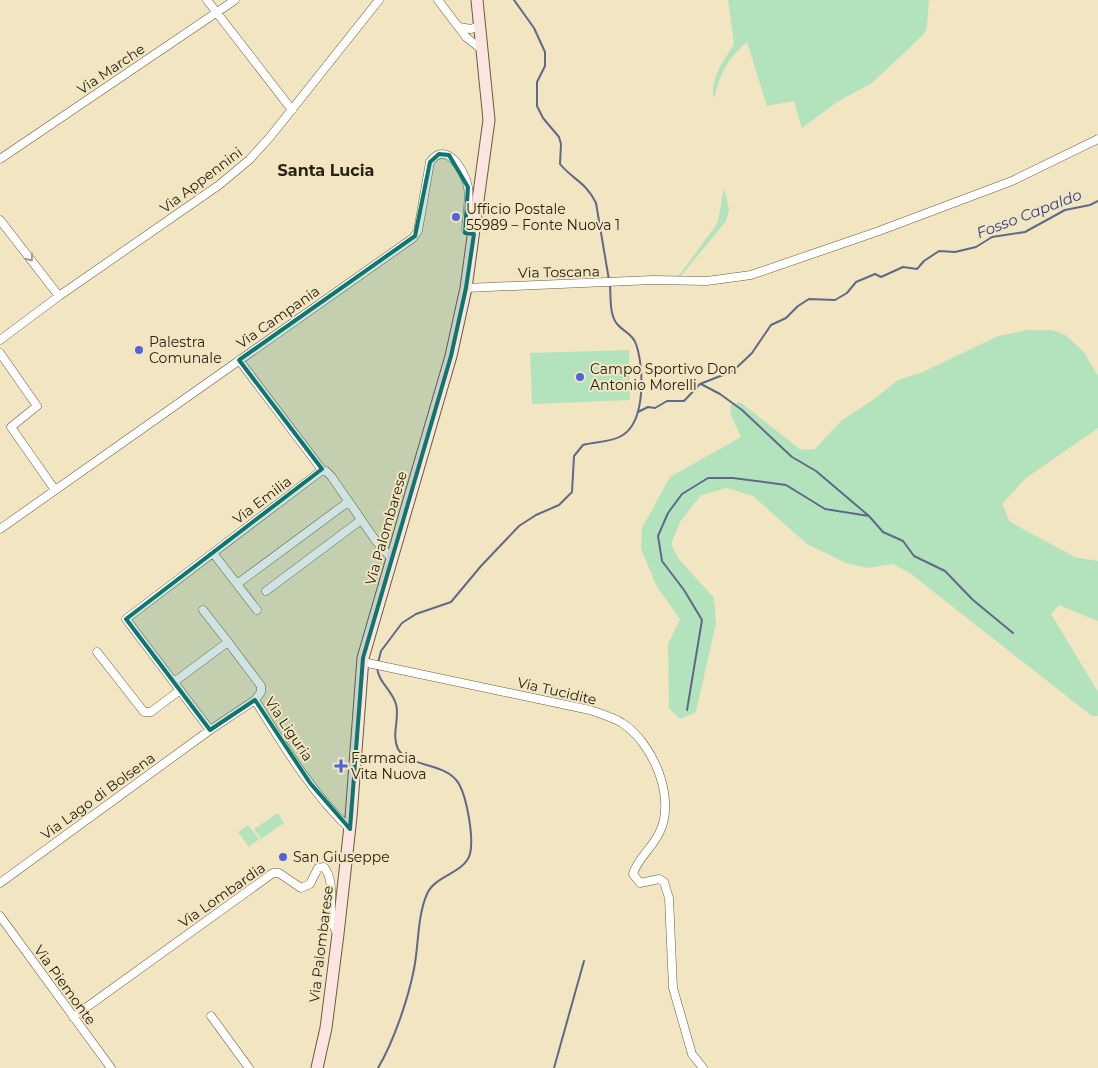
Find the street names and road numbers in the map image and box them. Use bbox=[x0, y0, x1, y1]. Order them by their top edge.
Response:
street label: Via Marche bbox=[74, 40, 148, 98]
street label: Via Appennini bbox=[156, 143, 246, 217]
street label: Via Toscana bbox=[518, 262, 600, 282]
street label: Via Campania bbox=[233, 282, 323, 352]
street label: Via Palombarese bbox=[361, 469, 411, 587]
street label: Via Emilia bbox=[229, 472, 295, 528]
street label: Via Tucidite bbox=[515, 673, 599, 709]
street label: Via Liguria bbox=[261, 693, 317, 765]
street label: Via Lago di Bolsena bbox=[37, 749, 159, 843]
street label: Via Lombardia bbox=[175, 858, 269, 932]
street label: Via Palombarese bbox=[305, 885, 337, 1003]
street label: Via Piemonte bbox=[30, 941, 100, 1029]

